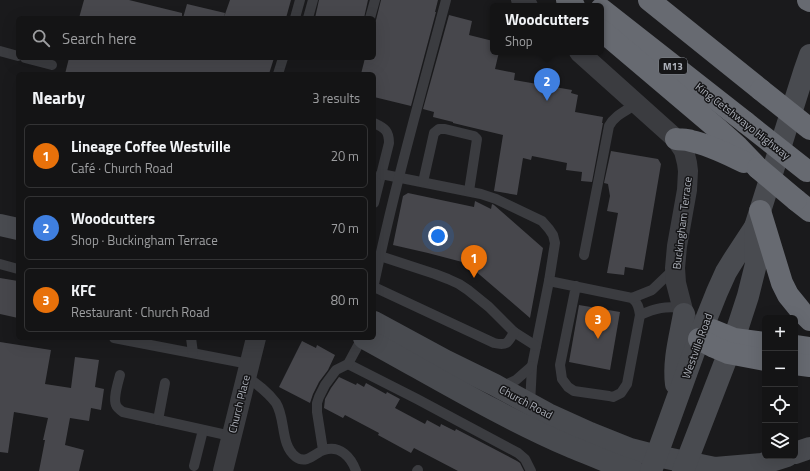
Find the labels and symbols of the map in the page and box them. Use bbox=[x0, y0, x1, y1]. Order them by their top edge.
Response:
road number: M13 bbox=[659, 58, 687, 74]
pin: 2 bbox=[534, 68, 560, 101]
street label: King Cetshwayo Highway bbox=[692, 79, 794, 164]
street label: Buckingham Terrace bbox=[668, 175, 696, 270]
your location bbox=[428, 226, 448, 246]
pin: 1 bbox=[461, 245, 487, 278]
pin: 3 bbox=[585, 306, 611, 339]
street label: Westville Road bbox=[678, 311, 716, 381]
street label: Church Place bbox=[224, 373, 254, 435]
street label: Church Road bbox=[496, 381, 556, 423]

